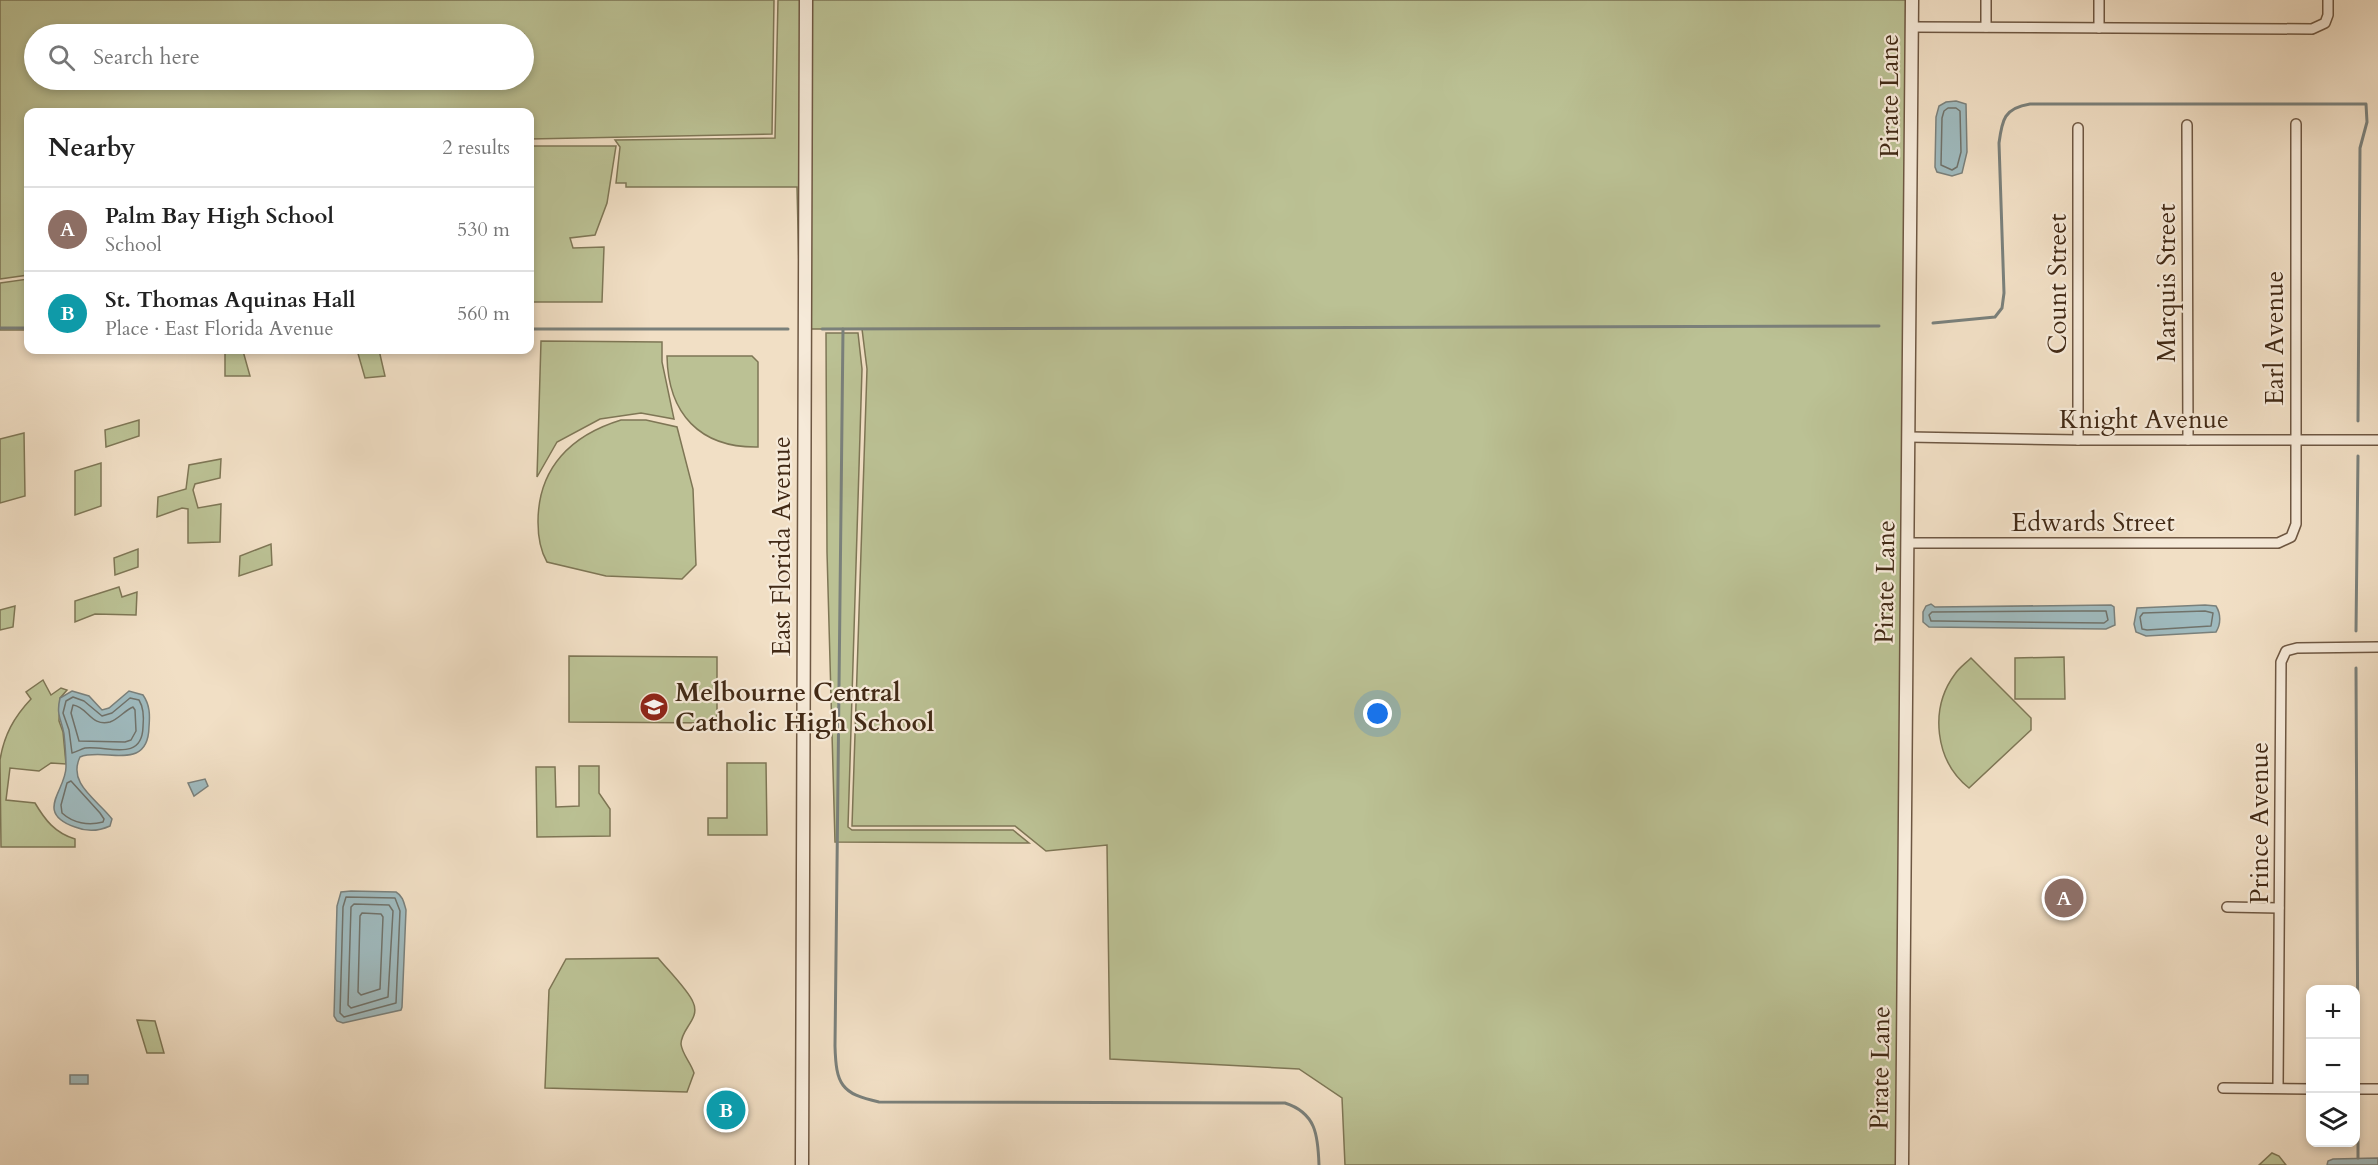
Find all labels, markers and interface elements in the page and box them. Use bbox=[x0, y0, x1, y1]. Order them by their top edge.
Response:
search box bbox=[24, 24, 534, 90]
street label: Pirate Lane bbox=[1872, 34, 1907, 158]
icon: search bbox=[45, 41, 78, 74]
text: Search here bbox=[93, 42, 200, 72]
text: Nearby bbox=[48, 130, 136, 165]
text: 2 results bbox=[442, 134, 510, 161]
text: Palm Bay High School bbox=[105, 201, 334, 231]
street label: Marquis Street bbox=[2149, 204, 2184, 362]
street label: Count Street bbox=[2040, 214, 2075, 354]
text: A bbox=[60, 216, 75, 243]
text: 530 m bbox=[457, 216, 510, 243]
text: School bbox=[105, 231, 162, 258]
street label: Earl Avenue bbox=[2257, 271, 2292, 405]
text: St. Thomas Aquinas Hall bbox=[105, 285, 355, 315]
text: B bbox=[60, 300, 75, 327]
text: 560 m bbox=[457, 300, 510, 327]
text: Place · East Florida Avenue bbox=[105, 315, 334, 342]
street label: Knight Avenue bbox=[2059, 402, 2229, 437]
street label: East Florida Avenue bbox=[764, 436, 799, 656]
street label: Edwards Street bbox=[2011, 505, 2175, 540]
street label: Pirate Lane bbox=[1866, 520, 1904, 644]
place label: Melbourne Central Catholic High School bbox=[675, 675, 935, 740]
school or university icon: Melbourne Central Catholic High School bbox=[638, 691, 670, 723]
your location bbox=[1363, 699, 1392, 728]
street label: Prince Avenue bbox=[2242, 742, 2277, 904]
pin: A bbox=[2044, 876, 2084, 920]
map controls bbox=[2306, 985, 2360, 1147]
button: + bbox=[2306, 985, 2360, 1039]
street label: Pirate Lane bbox=[1861, 1006, 1899, 1130]
button: − bbox=[2306, 1039, 2360, 1093]
pin: B bbox=[706, 1088, 746, 1132]
button: layers bbox=[2306, 1093, 2360, 1147]

